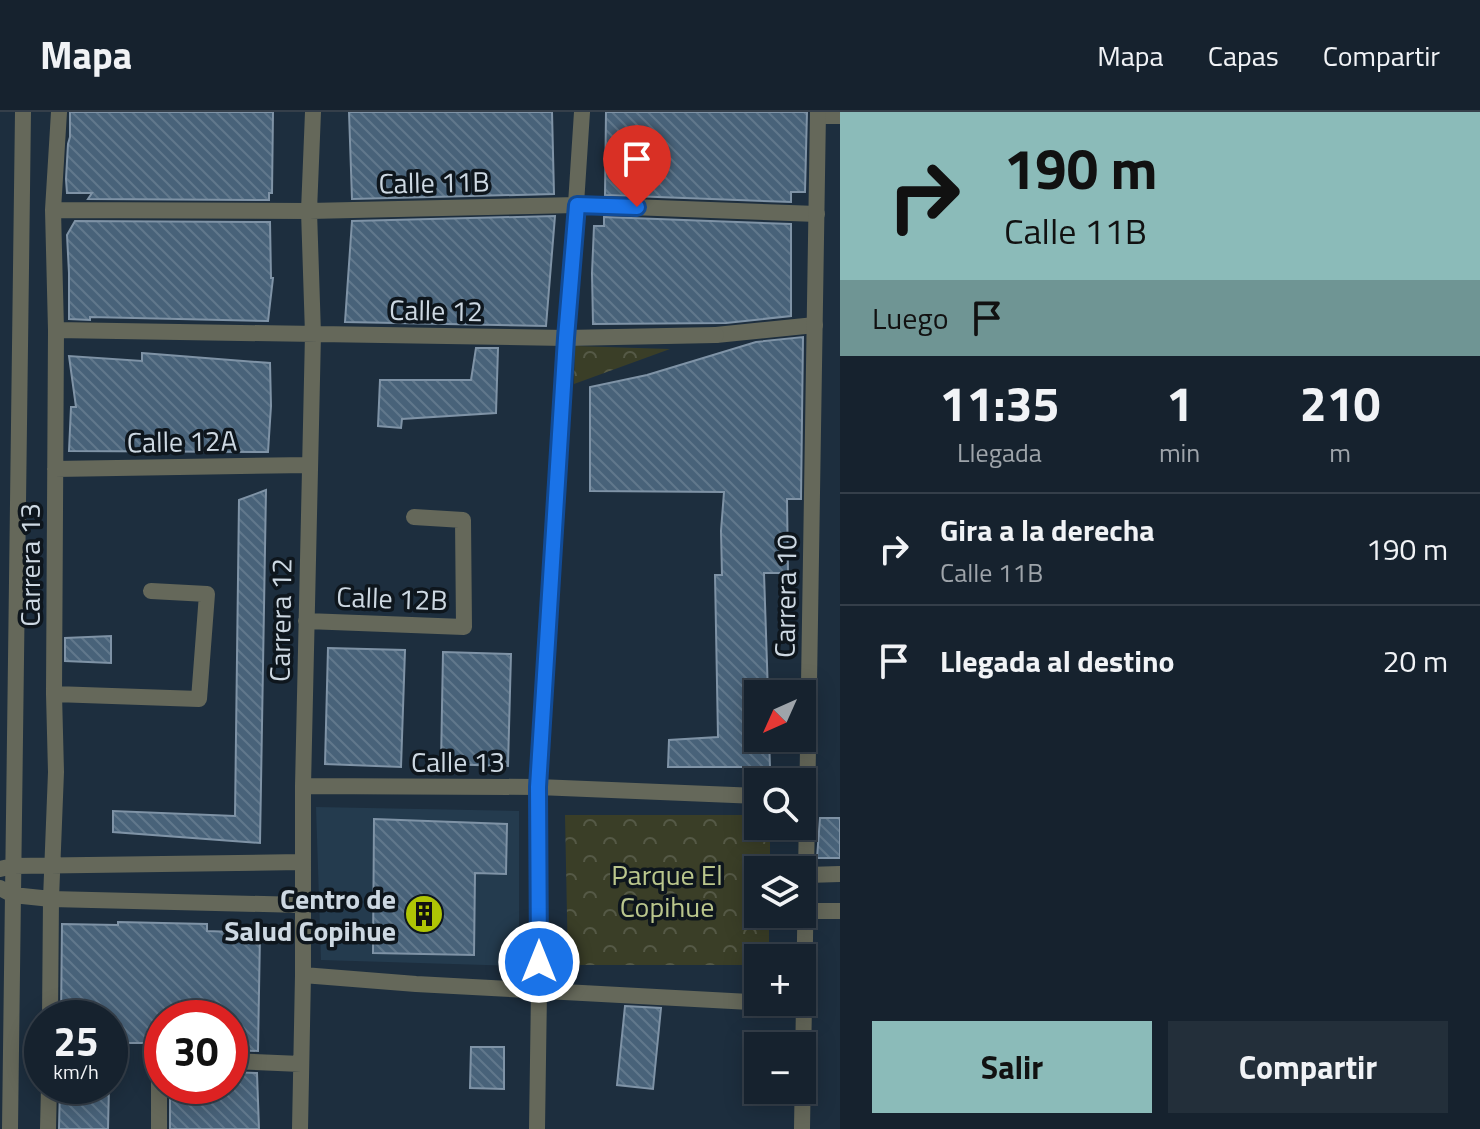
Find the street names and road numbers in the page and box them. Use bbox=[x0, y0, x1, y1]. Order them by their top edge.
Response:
street label: Calle 11B bbox=[378, 160, 490, 204]
street label: Calle 12 bbox=[389, 288, 483, 332]
street label: Calle 12A bbox=[126, 419, 238, 463]
street label: Carrera 13 bbox=[8, 503, 51, 627]
street label: Carrera 10 bbox=[762, 534, 808, 658]
street label: Carrera 12 bbox=[257, 558, 303, 682]
street label: Calle 12B bbox=[336, 575, 448, 621]
street label: Calle 13 bbox=[411, 740, 505, 783]

